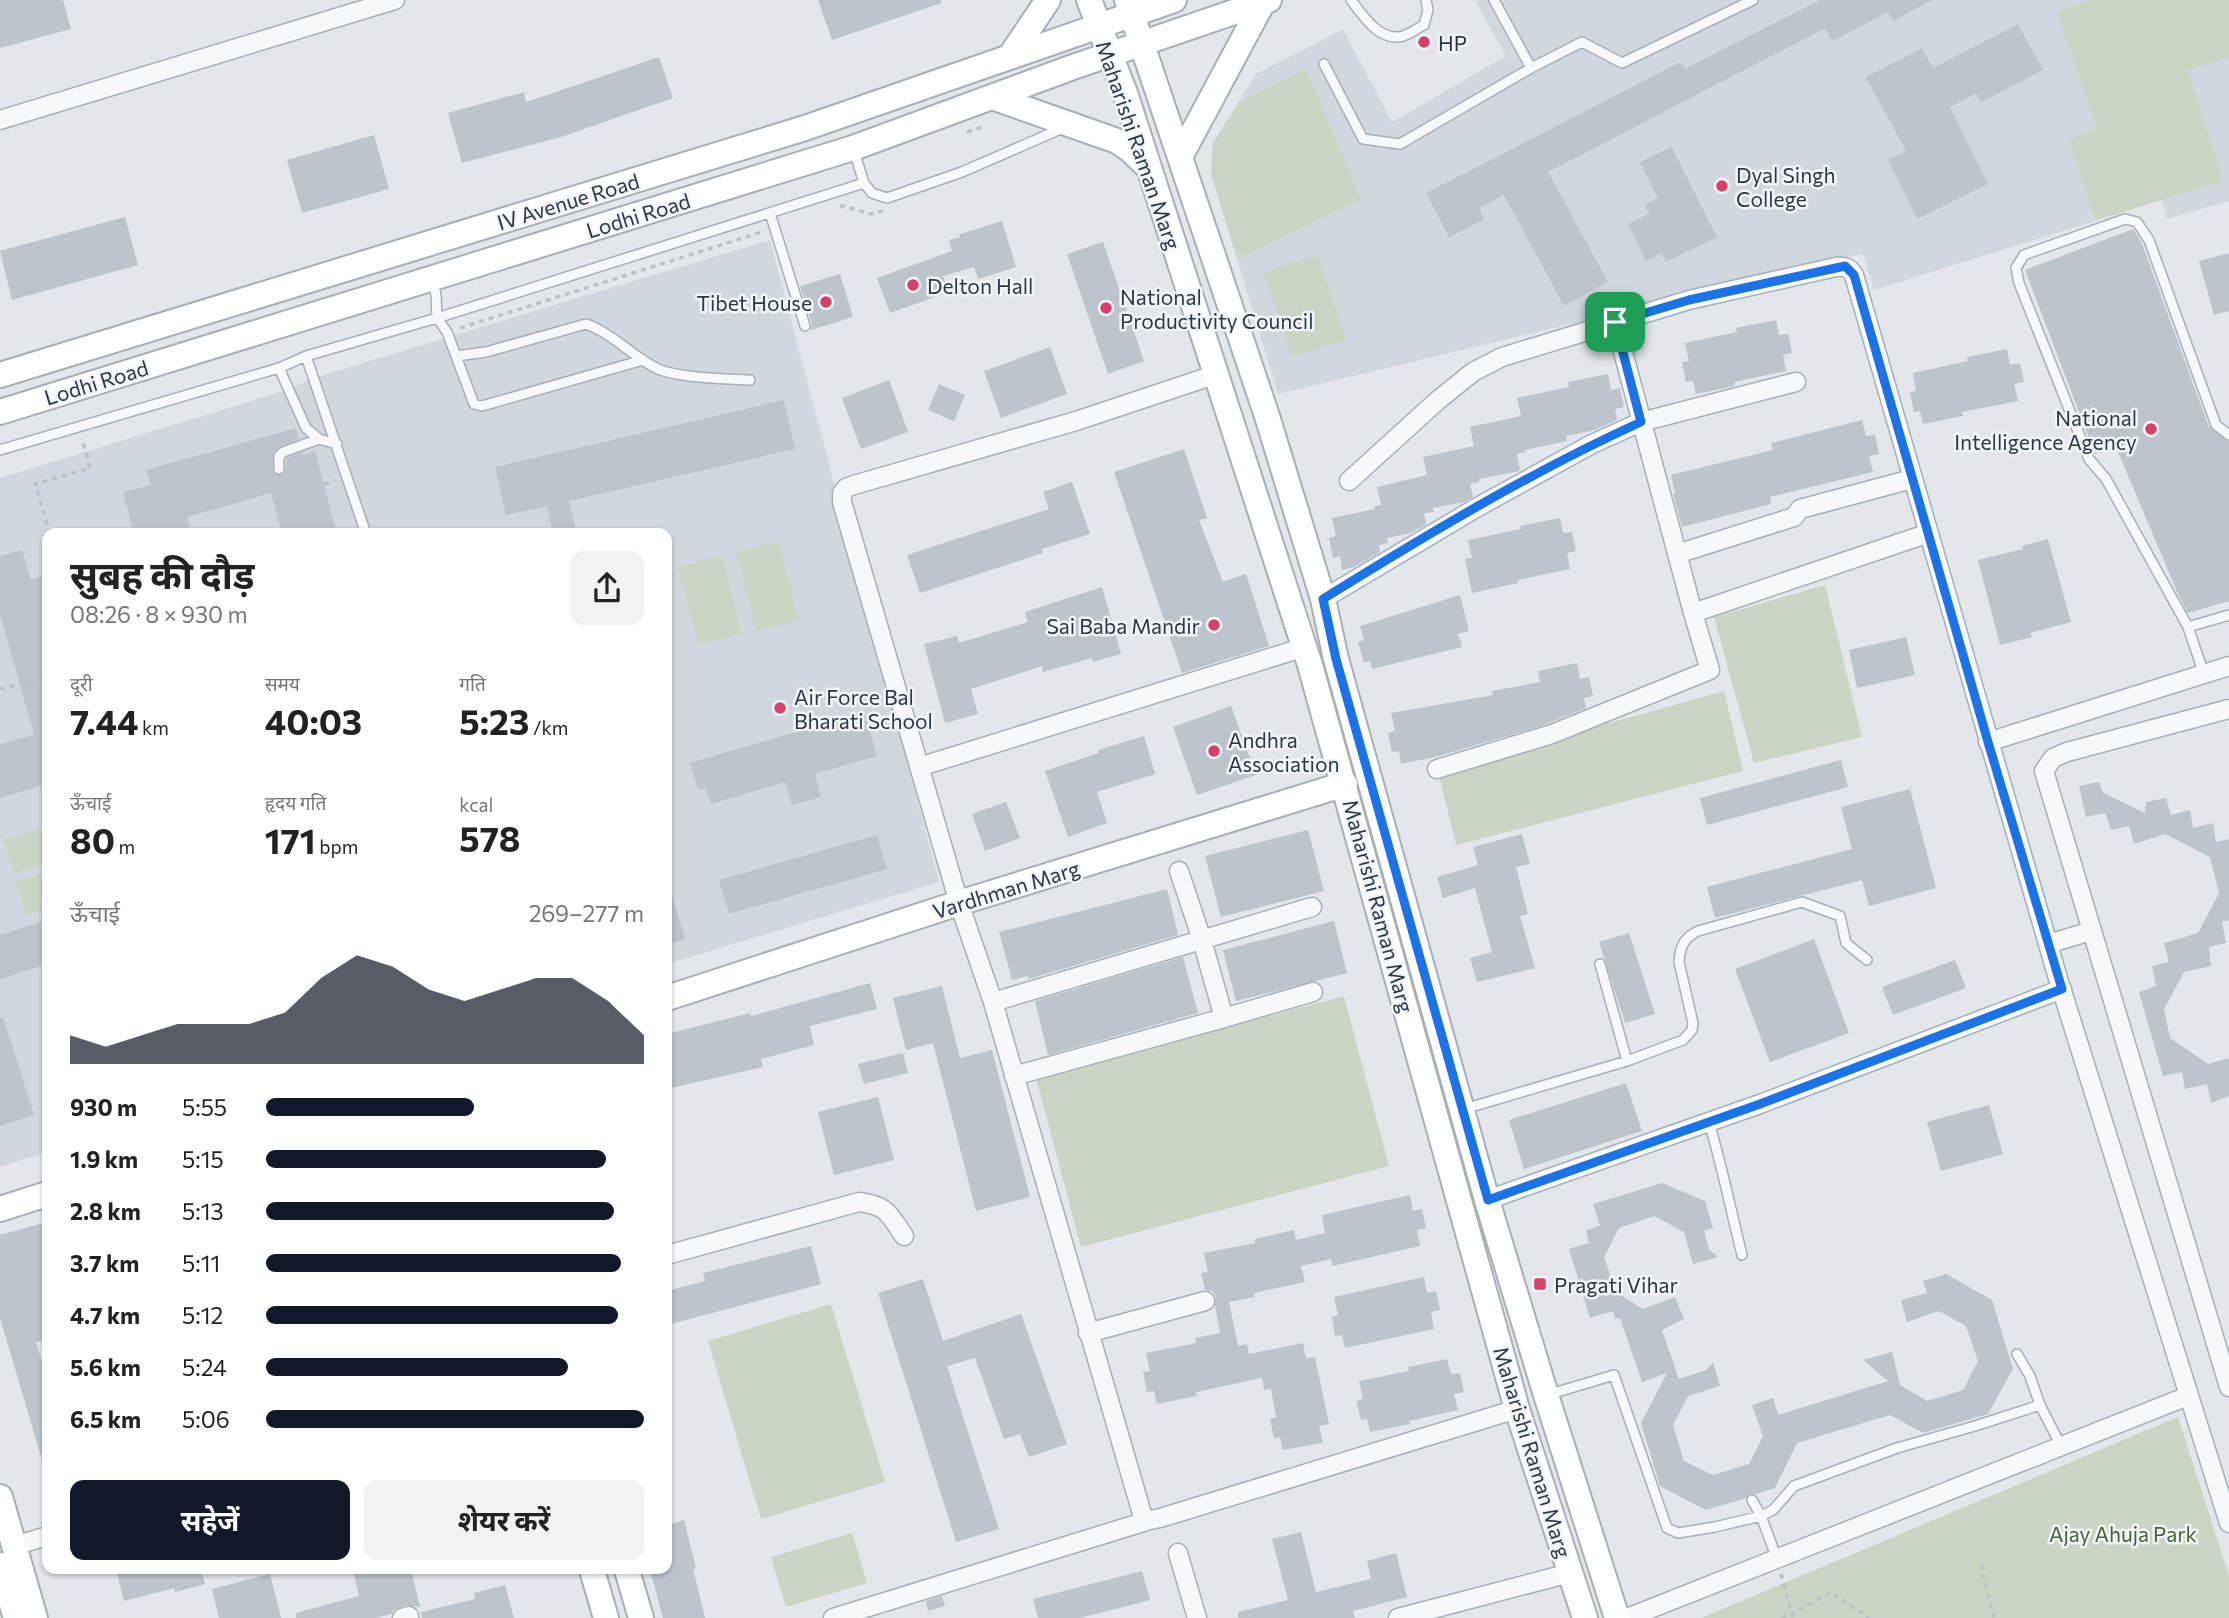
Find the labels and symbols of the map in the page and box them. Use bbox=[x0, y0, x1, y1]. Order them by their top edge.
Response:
place label: HP bbox=[1438, 30, 1467, 55]
marker: HP bbox=[1416, 34, 1432, 50]
street label: Maharishi Raman Marg bbox=[1091, 37, 1187, 253]
place label: Dyal Singh College bbox=[1736, 162, 1836, 211]
street label: IV Avenue Road bbox=[494, 168, 642, 234]
marker: Dyal Singh College bbox=[1714, 178, 1730, 194]
street label: Lodhi Road bbox=[583, 187, 693, 243]
place label: Delton Hall bbox=[927, 273, 1033, 298]
marker: Delton Hall bbox=[905, 277, 921, 293]
place label: National Productivity Council bbox=[1120, 284, 1313, 333]
place label: Tibet House bbox=[697, 290, 812, 315]
pin bbox=[1585, 292, 1645, 352]
marker: Tibet House bbox=[818, 294, 834, 310]
marker: National Productivity Council bbox=[1098, 300, 1114, 316]
street label: Lodhi Road bbox=[41, 354, 151, 410]
place label: National Intelligence Agency bbox=[1954, 405, 2137, 454]
marker: National Intelligence Agency bbox=[2143, 421, 2159, 437]
place label: Sai Baba Mandir bbox=[1046, 613, 1200, 638]
marker: Sai Baba Mandir bbox=[1206, 617, 1222, 633]
place label: Air Force Bal Bharati School bbox=[794, 684, 933, 733]
marker: Air Force Bal Bharati School bbox=[772, 700, 788, 716]
place label: Andhra Association bbox=[1228, 727, 1339, 776]
marker: Andhra Association bbox=[1206, 743, 1222, 759]
street label: Maharishi Raman Marg bbox=[1338, 797, 1420, 1015]
street label: Vardhman Marg bbox=[929, 855, 1083, 923]
place label: Pragati Vihar bbox=[1554, 1272, 1678, 1297]
marker: Pragati Vihar bbox=[1532, 1276, 1548, 1292]
street label: Maharishi Raman Marg bbox=[1489, 1343, 1577, 1561]
park label: Ajay Ahuja Park bbox=[2049, 1521, 2197, 1546]

